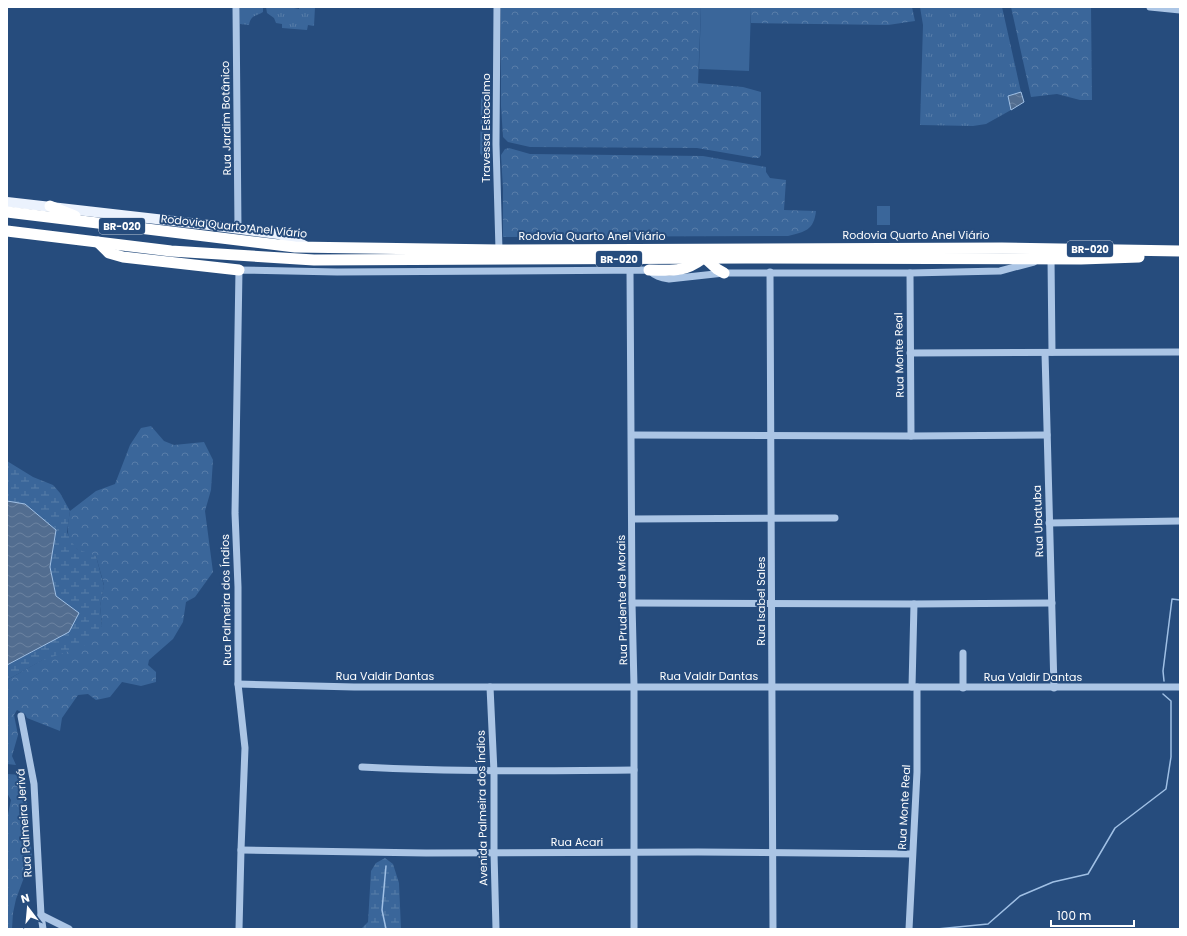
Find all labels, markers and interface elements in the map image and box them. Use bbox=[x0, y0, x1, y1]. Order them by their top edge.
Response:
street label: Rua Jardim Botânico bbox=[217, 61, 235, 175]
street label: Travessa Estocolmo bbox=[478, 73, 494, 183]
street label: Rodovia Quarto Anel Viário bbox=[160, 210, 308, 242]
road number: BR-020 bbox=[99, 218, 145, 234]
street label: Rodovia Quarto Anel Viário bbox=[842, 227, 990, 243]
street label: Rodovia Quarto Anel Viário bbox=[518, 228, 666, 244]
road number: BR-020 bbox=[1067, 241, 1113, 257]
road number: BR-020 bbox=[596, 251, 642, 267]
street label: Rua Monte Real bbox=[890, 312, 908, 398]
street label: Rua Ubatuba bbox=[1029, 485, 1047, 557]
street label: Rua Palmeira dos Índios bbox=[217, 534, 235, 666]
street label: Rua Prudente de Morais bbox=[613, 534, 631, 665]
street label: Rua Isabel Sales bbox=[753, 556, 769, 646]
street label: Rua Valdir Dantas bbox=[336, 668, 434, 684]
street label: Rua Valdir Dantas bbox=[660, 668, 758, 684]
street label: Rua Valdir Dantas bbox=[984, 669, 1082, 685]
street label: Avenida Palmeira dos Índios bbox=[473, 730, 491, 886]
street label: Rua Monte Real bbox=[894, 764, 914, 850]
street label: Rua Palmeira Jerivá bbox=[12, 768, 36, 878]
street label: Rua Acari bbox=[551, 834, 604, 850]
north arrow bbox=[8, 888, 48, 928]
text: N bbox=[19, 890, 31, 907]
scale bar bbox=[1051, 902, 1134, 928]
text: 100 m bbox=[1057, 907, 1091, 924]

